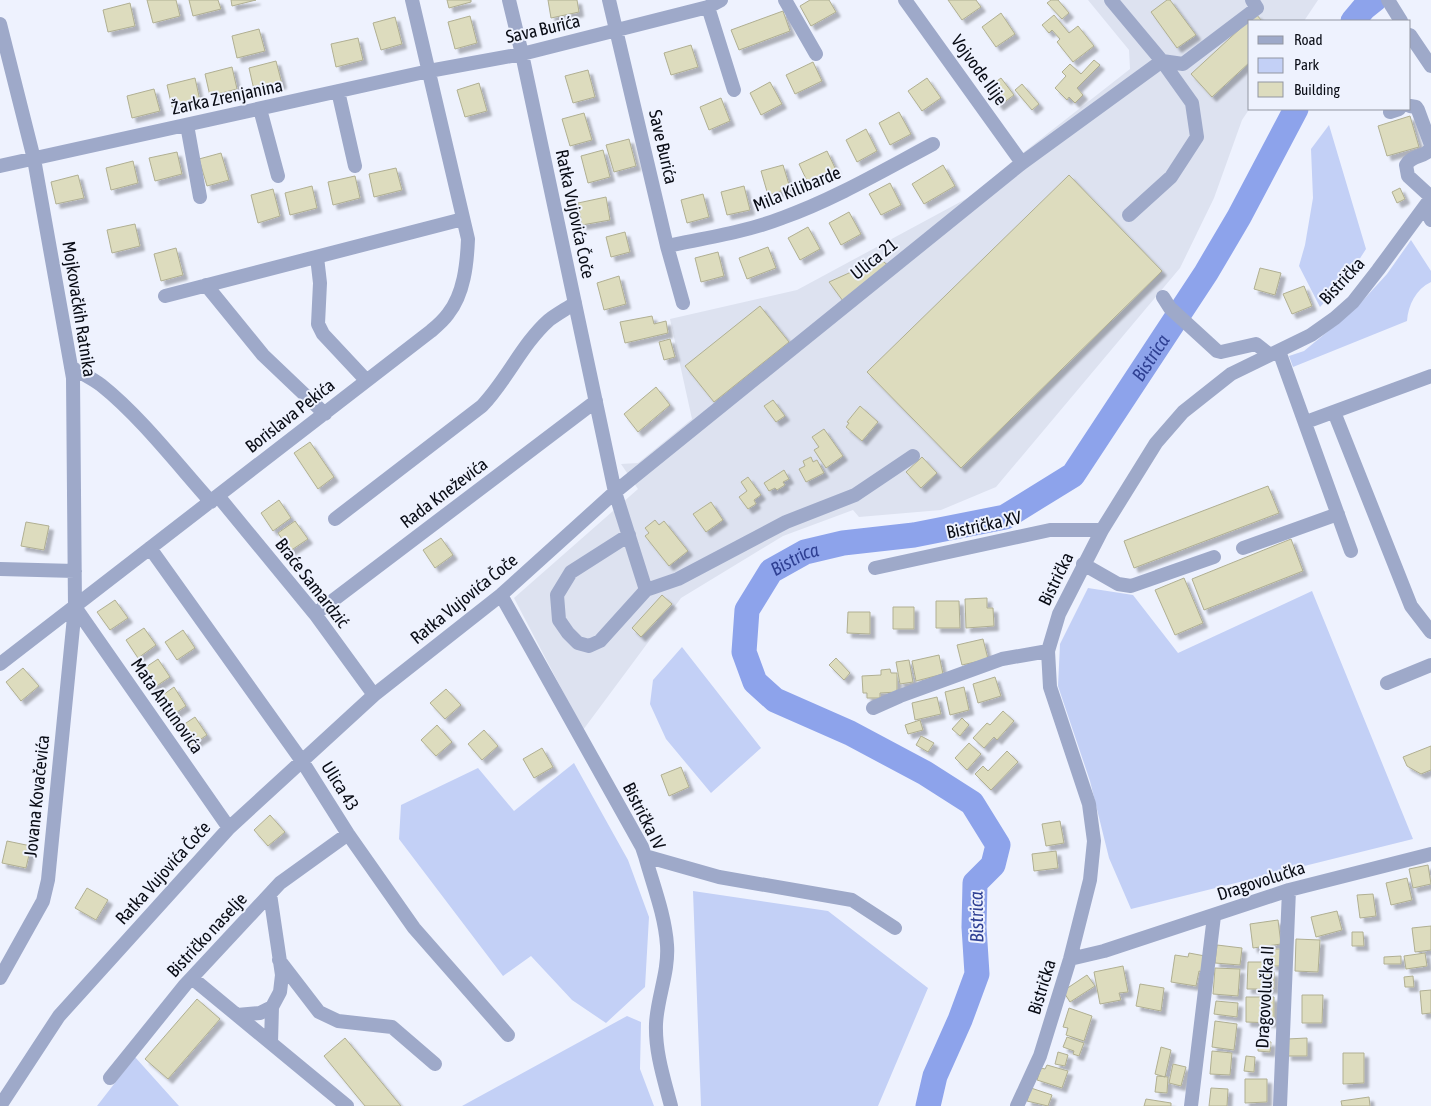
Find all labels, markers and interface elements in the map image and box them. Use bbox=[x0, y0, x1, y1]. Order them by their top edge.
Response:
street label: Sava Burića bbox=[504, 10, 582, 47]
legend bbox=[1248, 20, 1411, 110]
street label: Vojvode Ilije bbox=[947, 31, 1012, 109]
text: Road bbox=[1294, 31, 1323, 48]
text: Park bbox=[1294, 56, 1319, 73]
street label: Žarka Zrenjanina bbox=[169, 74, 285, 119]
text: Building bbox=[1294, 81, 1340, 98]
street label: Save Burića bbox=[645, 108, 682, 186]
street label: Ratka Vujovića Čoče bbox=[552, 147, 599, 280]
street label: Mila Kilibarde bbox=[750, 161, 844, 216]
street label: Ulica 21 bbox=[846, 233, 901, 284]
street label: Mojkovačkih Ratnika bbox=[58, 240, 101, 378]
street label: Bistrička bbox=[1315, 253, 1369, 309]
water label: Bistrica bbox=[1127, 330, 1174, 385]
street label: Borislava Pekića bbox=[241, 374, 338, 457]
street label: Rada Kneževića bbox=[396, 453, 491, 532]
street label: Bistrička XV bbox=[945, 506, 1023, 543]
street label: Braće Samardzić bbox=[271, 534, 354, 632]
water label: Bistrica bbox=[767, 538, 821, 580]
street label: Ratka Vujovića Čoče bbox=[406, 549, 521, 648]
street label: Bistrička bbox=[1034, 549, 1077, 609]
street label: Mata Antunovića bbox=[127, 654, 208, 757]
street label: Jovana Kovačevića bbox=[20, 734, 53, 858]
street label: Ulica 43 bbox=[317, 757, 364, 814]
street label: Bistrička IV bbox=[619, 779, 670, 853]
street label: Ratka Vujovića Čoče bbox=[111, 817, 214, 929]
street label: Dragovolučka bbox=[1214, 856, 1307, 905]
street label: Bistričko naselje bbox=[162, 888, 251, 981]
water label: Bistrica bbox=[965, 891, 987, 943]
street label: Dragovolučka II bbox=[1251, 945, 1278, 1049]
street label: Bistrička bbox=[1023, 957, 1060, 1017]

